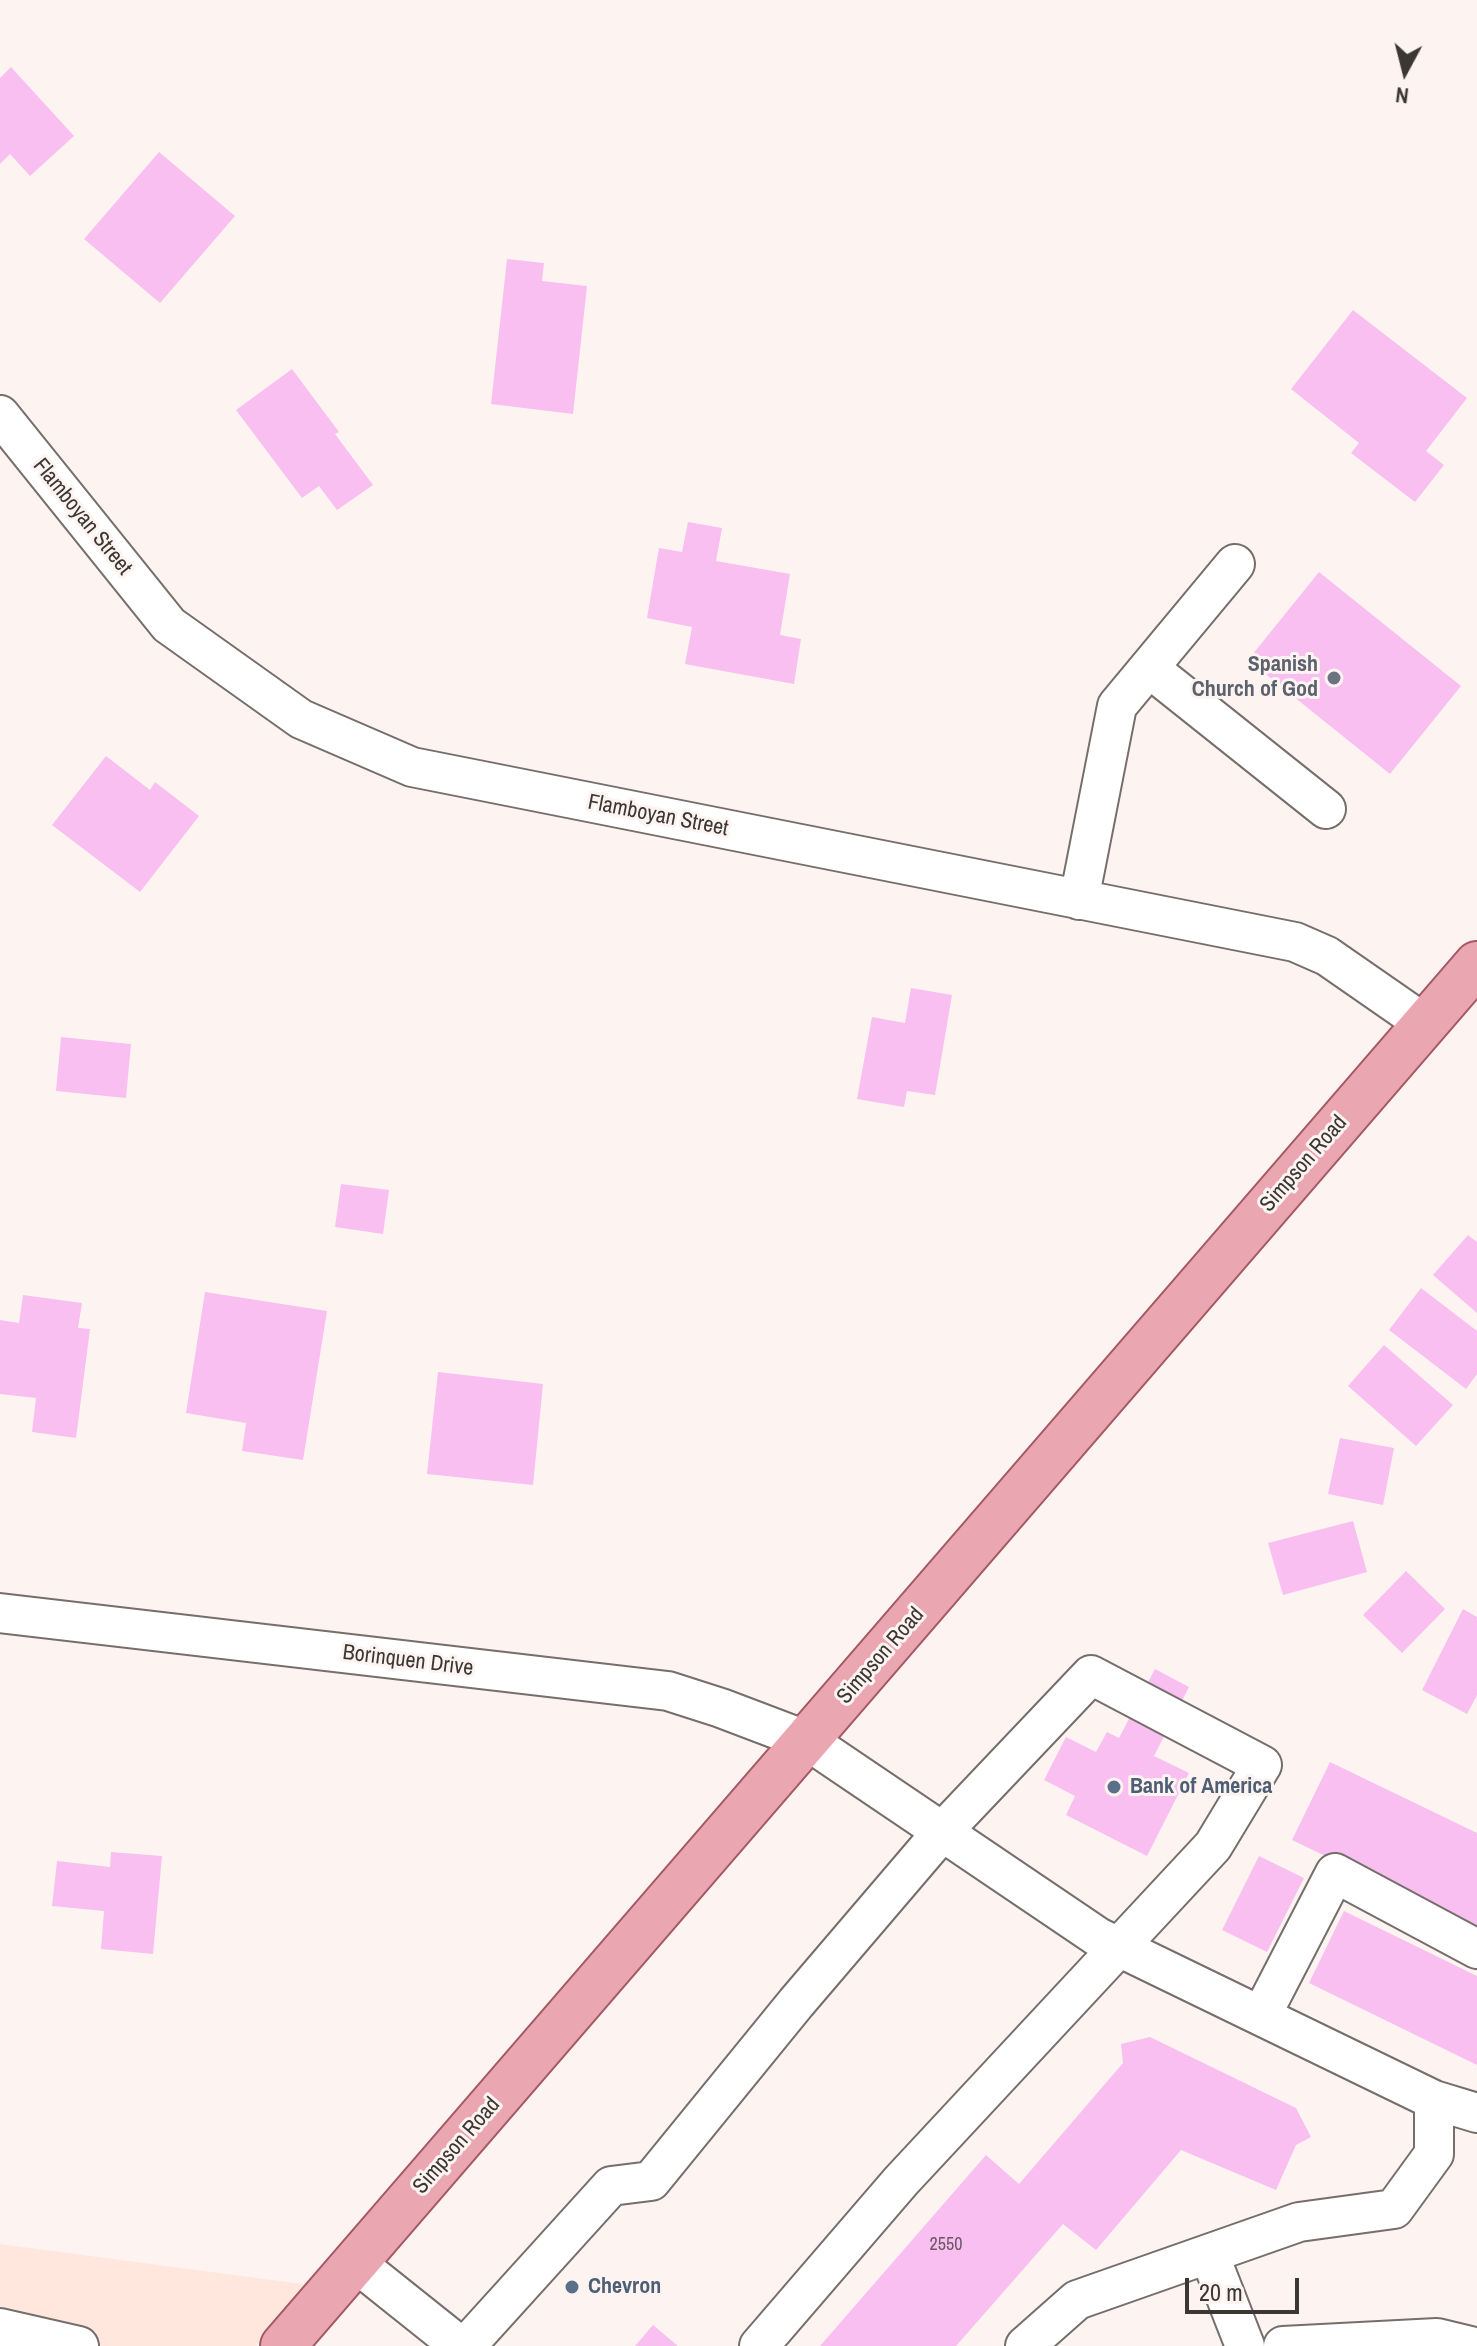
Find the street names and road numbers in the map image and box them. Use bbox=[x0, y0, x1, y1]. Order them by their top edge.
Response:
street label: Flamboyan Street bbox=[27, 453, 137, 581]
street label: Flamboyan Street bbox=[586, 789, 730, 843]
street label: Simpson Road bbox=[1255, 1110, 1353, 1218]
street label: Simpson Road bbox=[832, 1602, 930, 1710]
street label: Borinquen Drive bbox=[341, 1640, 475, 1682]
street label: Simpson Road bbox=[408, 2092, 506, 2200]

